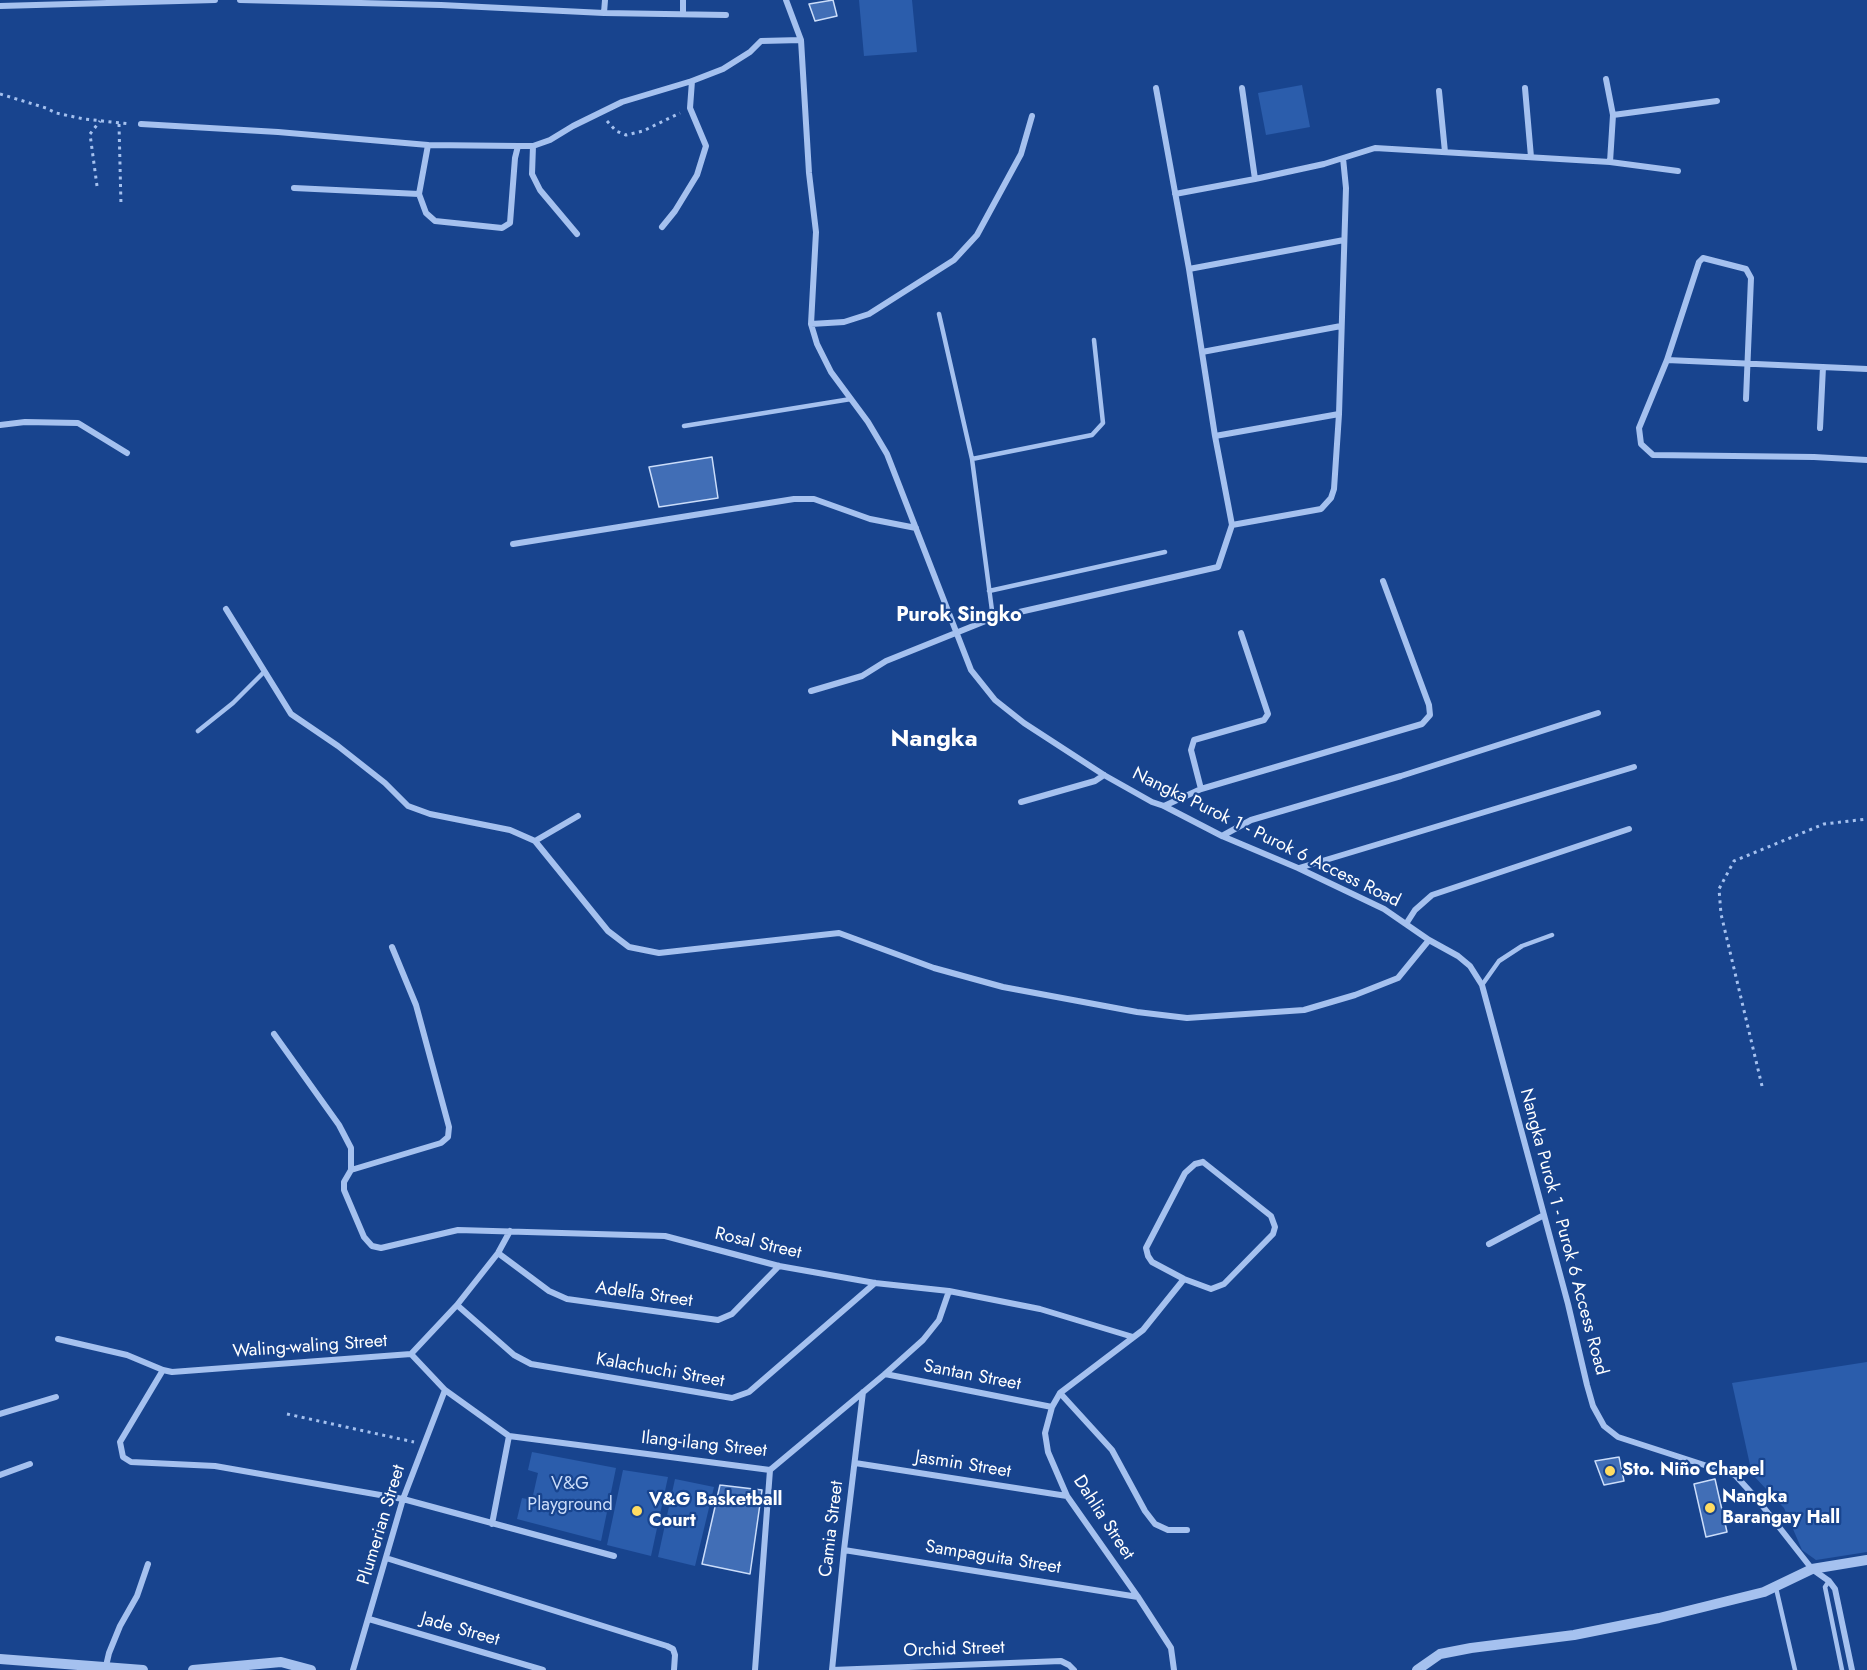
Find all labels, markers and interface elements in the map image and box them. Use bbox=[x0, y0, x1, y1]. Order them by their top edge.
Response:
district label: Purok Singko bbox=[896, 604, 1022, 628]
district label: Nangka bbox=[890, 726, 978, 754]
street label: Nangka Purok 1 - Purok 6 Access Road bbox=[1128, 763, 1404, 913]
street label: Nangka Purok 1 - Purok 6 Access Road bbox=[1514, 1086, 1612, 1378]
street label: Rosal Street bbox=[713, 1224, 803, 1264]
street label: Adelfa Street bbox=[594, 1278, 694, 1312]
street label: Waling-waling Street bbox=[232, 1331, 388, 1363]
street label: Kalachuchi Street bbox=[594, 1349, 726, 1393]
street label: Santan Street bbox=[921, 1356, 1023, 1396]
street label: Ilang-ilang Street bbox=[640, 1428, 768, 1462]
street label: Jasmin Street bbox=[914, 1447, 1012, 1483]
place label: Sto. Niño Chapel bbox=[1622, 1460, 1764, 1482]
street label: Plumerian Street bbox=[354, 1463, 410, 1587]
marker: Sto. Niño Chapel bbox=[1603, 1464, 1617, 1478]
street label: Dahlia Street bbox=[1068, 1472, 1138, 1564]
park label: V&G Playground bbox=[527, 1474, 613, 1516]
street label: Camia Street bbox=[815, 1480, 849, 1578]
place label: Nangka Barangay Hall bbox=[1722, 1487, 1840, 1530]
place label: V&G Basketball Court bbox=[649, 1490, 782, 1532]
marker: Nangka Barangay Hall bbox=[1703, 1501, 1717, 1515]
marker: V&G Basketball Court bbox=[630, 1504, 644, 1518]
street label: Sampaguita Street bbox=[924, 1537, 1062, 1579]
street label: Jade Street bbox=[418, 1608, 502, 1652]
street label: Orchid Street bbox=[903, 1637, 1005, 1663]

